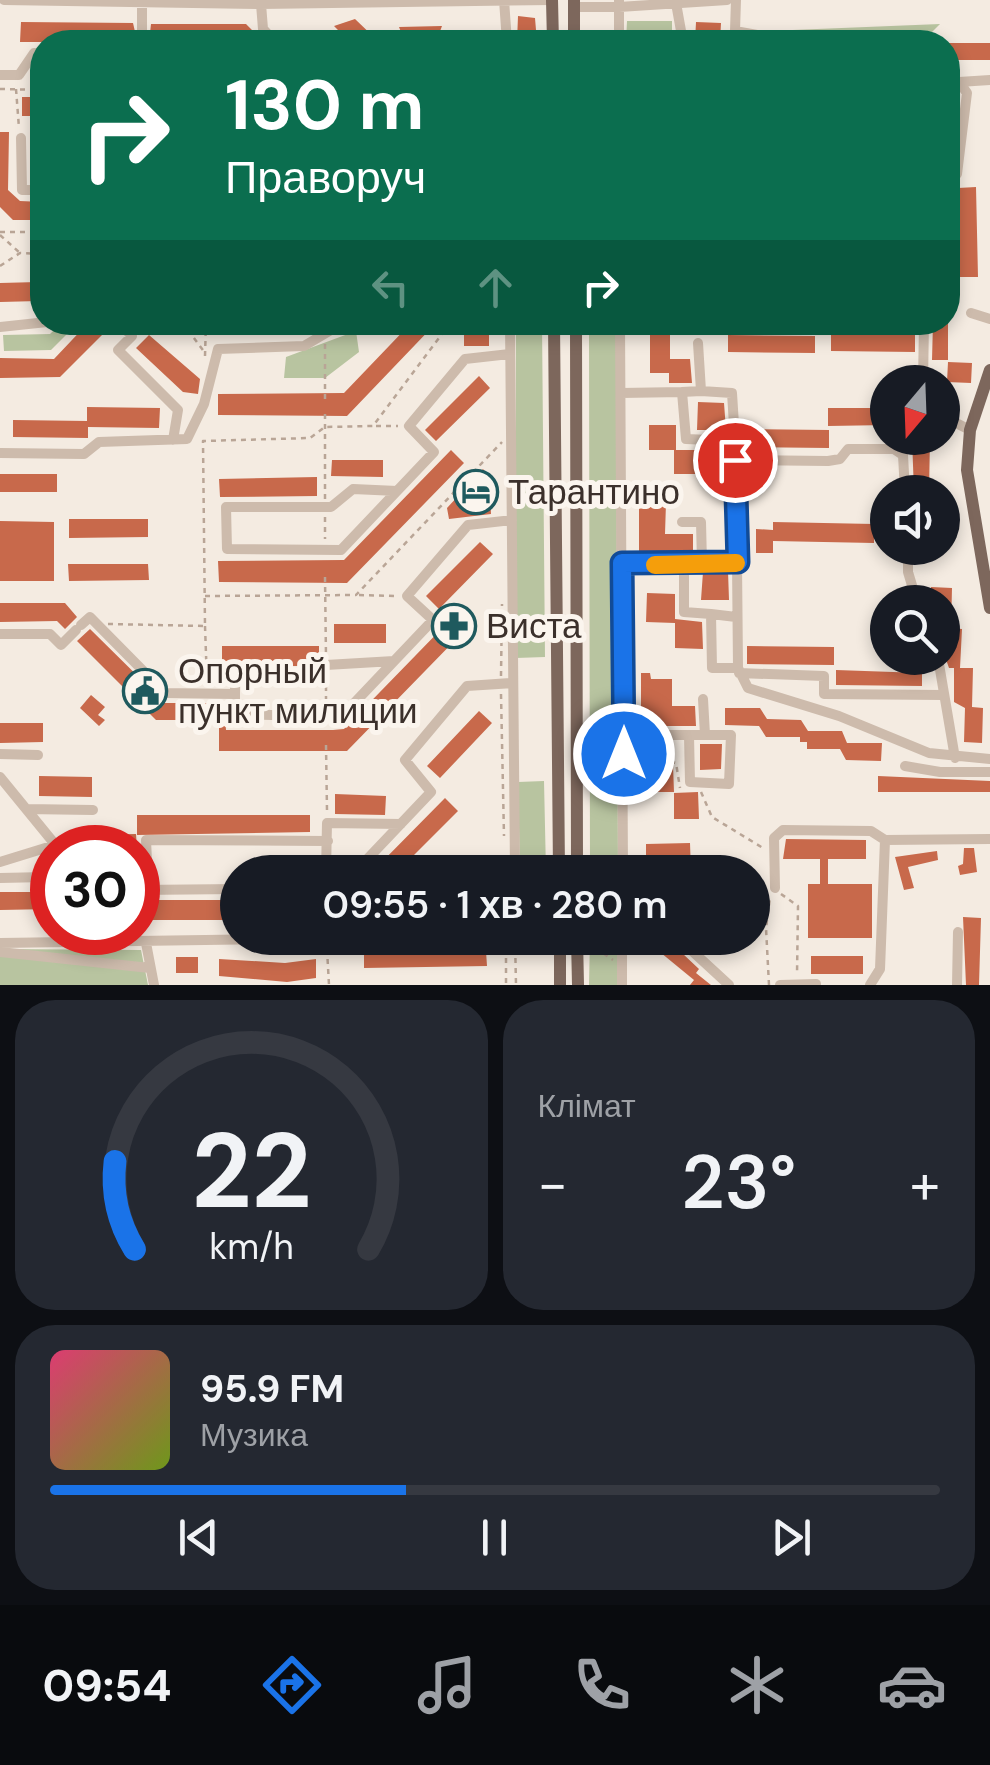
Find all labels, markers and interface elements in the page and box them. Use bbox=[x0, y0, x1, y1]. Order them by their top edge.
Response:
text: 130 m bbox=[225, 60, 424, 151]
icon: right bbox=[60, 70, 190, 200]
text: Праворуч bbox=[225, 148, 426, 207]
icon: left bbox=[363, 260, 418, 315]
icon: ahead bbox=[468, 260, 523, 315]
icon: right bbox=[573, 260, 628, 315]
north arrow bbox=[870, 365, 960, 455]
map controls bbox=[870, 365, 960, 675]
pin bbox=[693, 418, 778, 503]
icon: arrive bbox=[708, 433, 763, 488]
hotel icon: Тарантино bbox=[453, 469, 499, 515]
place label: Тарантино bbox=[508, 469, 680, 515]
button: sound bbox=[870, 475, 960, 565]
button: search bbox=[870, 585, 960, 675]
pharmacy icon: Виста bbox=[431, 603, 477, 649]
place label: Виста bbox=[486, 603, 582, 649]
place label: Опорный пункт милиции bbox=[178, 648, 418, 734]
public building icon: Опорный пункт милиции bbox=[122, 668, 168, 714]
position arrow bbox=[572, 702, 676, 806]
speed limit sign: 30 bbox=[30, 825, 160, 955]
text: 09:55 · 1 хв · 280 m bbox=[323, 880, 667, 930]
text: Клімат bbox=[538, 1085, 636, 1127]
text: 22 bbox=[191, 1104, 311, 1239]
text: 23° bbox=[681, 1134, 796, 1231]
text: − bbox=[538, 1148, 568, 1220]
text: + bbox=[910, 1148, 940, 1220]
text: km/h bbox=[209, 1224, 293, 1270]
text: 95.9 FM bbox=[200, 1364, 344, 1414]
text: Музика bbox=[200, 1414, 308, 1456]
icon: previous bbox=[171, 1510, 226, 1565]
icon: pause bbox=[467, 1510, 522, 1565]
icon: next bbox=[764, 1510, 819, 1565]
icon: directions bbox=[257, 1650, 327, 1720]
icon: music bbox=[412, 1650, 482, 1720]
icon: phone bbox=[567, 1650, 637, 1720]
icon: climate bbox=[722, 1650, 792, 1720]
icon: car bbox=[877, 1650, 947, 1720]
text: 09:54 bbox=[43, 1656, 172, 1715]

